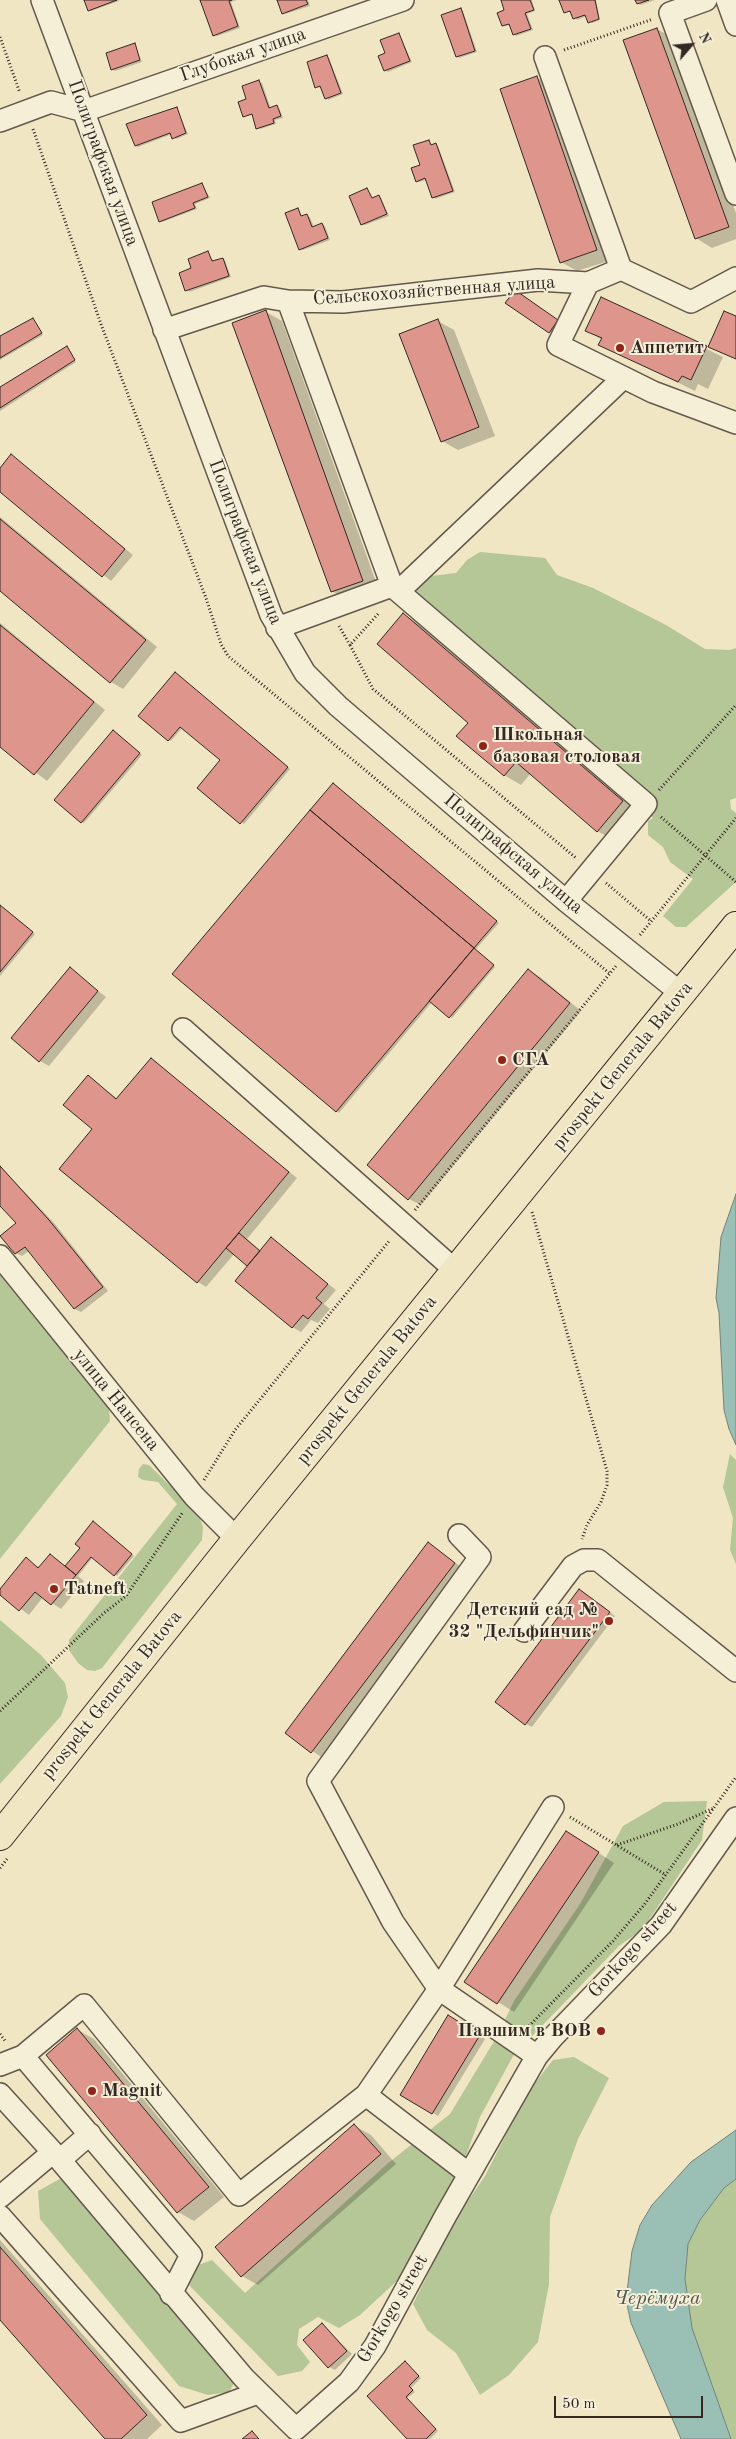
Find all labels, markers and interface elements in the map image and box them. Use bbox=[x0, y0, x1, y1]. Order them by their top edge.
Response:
north arrow bbox=[666, 20, 716, 70]
street label: Глубокая улица bbox=[177, 23, 309, 87]
text: N bbox=[696, 30, 713, 46]
street label: Полиграфская улица bbox=[62, 77, 144, 249]
street label: Сельскохозяйственная улица bbox=[312, 271, 556, 311]
place label: Аппетит bbox=[630, 337, 704, 359]
marker: Аппетит bbox=[614, 342, 626, 354]
street label: Полиграфская улица bbox=[203, 456, 287, 628]
place label: Школьная базовая столовая bbox=[493, 724, 641, 768]
marker: Школьная базовая столовая bbox=[477, 740, 489, 752]
street label: Полиграфская улица bbox=[439, 789, 587, 919]
street label: prospekt Generala Batova bbox=[548, 977, 698, 1155]
place label: СГА bbox=[512, 1049, 550, 1071]
marker: СГА bbox=[496, 1054, 508, 1066]
street label: prospekt Generala Batova bbox=[292, 1291, 442, 1469]
street label: улица Нансена bbox=[68, 1344, 164, 1456]
place label: Tatneft bbox=[64, 1578, 126, 1600]
marker: Tatneft bbox=[48, 1583, 60, 1595]
place label: Детский сад № 32 "Дельфинчик" bbox=[448, 1599, 599, 1643]
street label: prospekt Generala Batova bbox=[37, 1606, 187, 1784]
marker: Детский сад № 32 "Дельфинчик" bbox=[603, 1615, 615, 1627]
street label: Gorkogo street bbox=[584, 1897, 682, 2003]
place label: Павшим в ВОВ bbox=[458, 2020, 591, 2042]
marker: Павшим в ВОВ bbox=[595, 2025, 607, 2037]
place label: Magnit bbox=[102, 2080, 162, 2102]
marker: Magnit bbox=[86, 2085, 98, 2097]
street label: Gorkogo street bbox=[353, 2250, 433, 2368]
water label: Черёмуха bbox=[613, 2287, 701, 2311]
scale bar bbox=[556, 2386, 705, 2418]
text: 50 m bbox=[562, 2397, 596, 2412]

